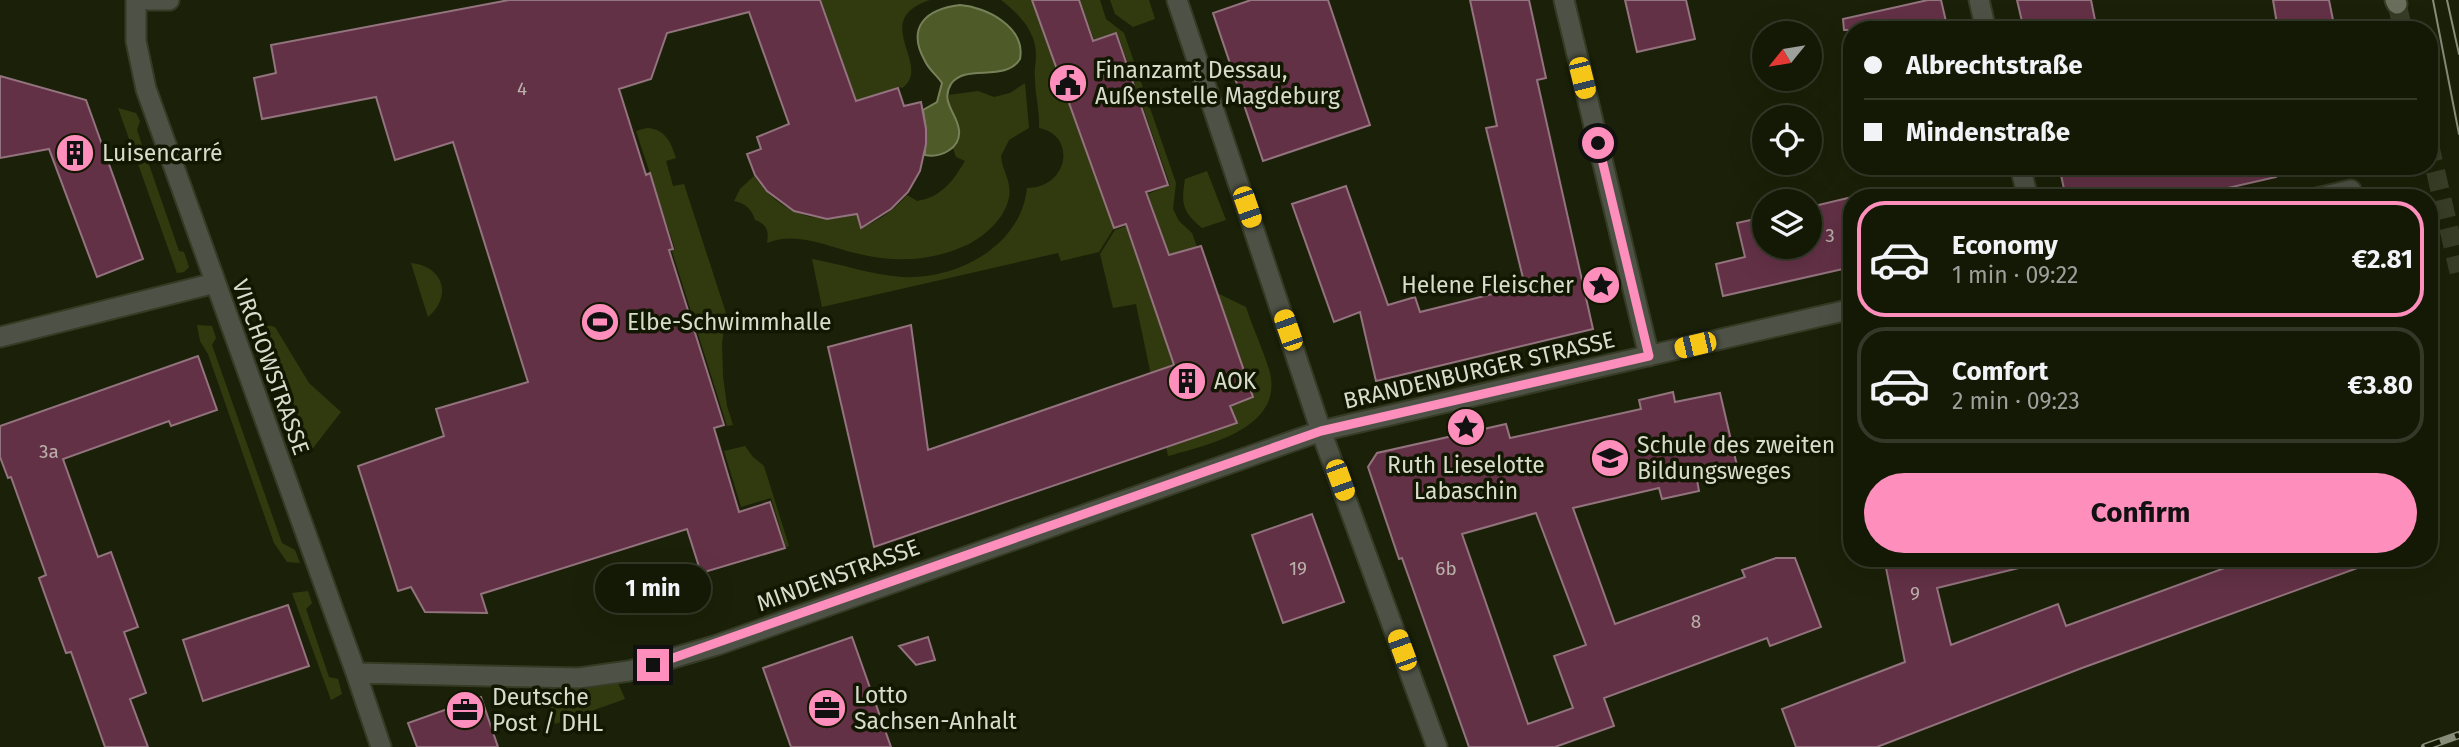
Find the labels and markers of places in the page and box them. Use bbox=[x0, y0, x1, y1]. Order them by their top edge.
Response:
place label: Finanzamt Dessau, Außenstelle Magdeburg bbox=[1095, 56, 1340, 110]
public building icon: Finanzamt Dessau, Außenstelle Magdeburg bbox=[1047, 62, 1089, 104]
building icon: Luisencarré bbox=[54, 132, 96, 174]
place label: Luisencarré bbox=[102, 139, 223, 167]
place icon: Helene Fleischer bbox=[1580, 264, 1622, 306]
place label: Helene Fleischer bbox=[1401, 271, 1574, 299]
sports icon: Elbe-Schwimmhalle bbox=[579, 301, 621, 343]
place label: Elbe-Schwimmhalle bbox=[627, 308, 832, 336]
building icon: AOK bbox=[1166, 360, 1208, 402]
place label: AOK bbox=[1214, 367, 1257, 395]
place icon: Ruth Lieselotte Labaschin bbox=[1445, 406, 1487, 448]
place label: Schule des zweiten Bildungsweges bbox=[1637, 431, 1835, 485]
school or university icon: Schule des zweiten Bildungsweges bbox=[1589, 437, 1631, 479]
place label: Ruth Lieselotte Labaschin bbox=[1387, 451, 1545, 505]
place label: Lotto Sachsen-Anhalt bbox=[854, 681, 1017, 735]
place label: Deutsche Post / DHL bbox=[492, 683, 603, 737]
office icon: Lotto Sachsen-Anhalt bbox=[806, 687, 848, 729]
office icon: Deutsche Post / DHL bbox=[444, 689, 486, 731]

